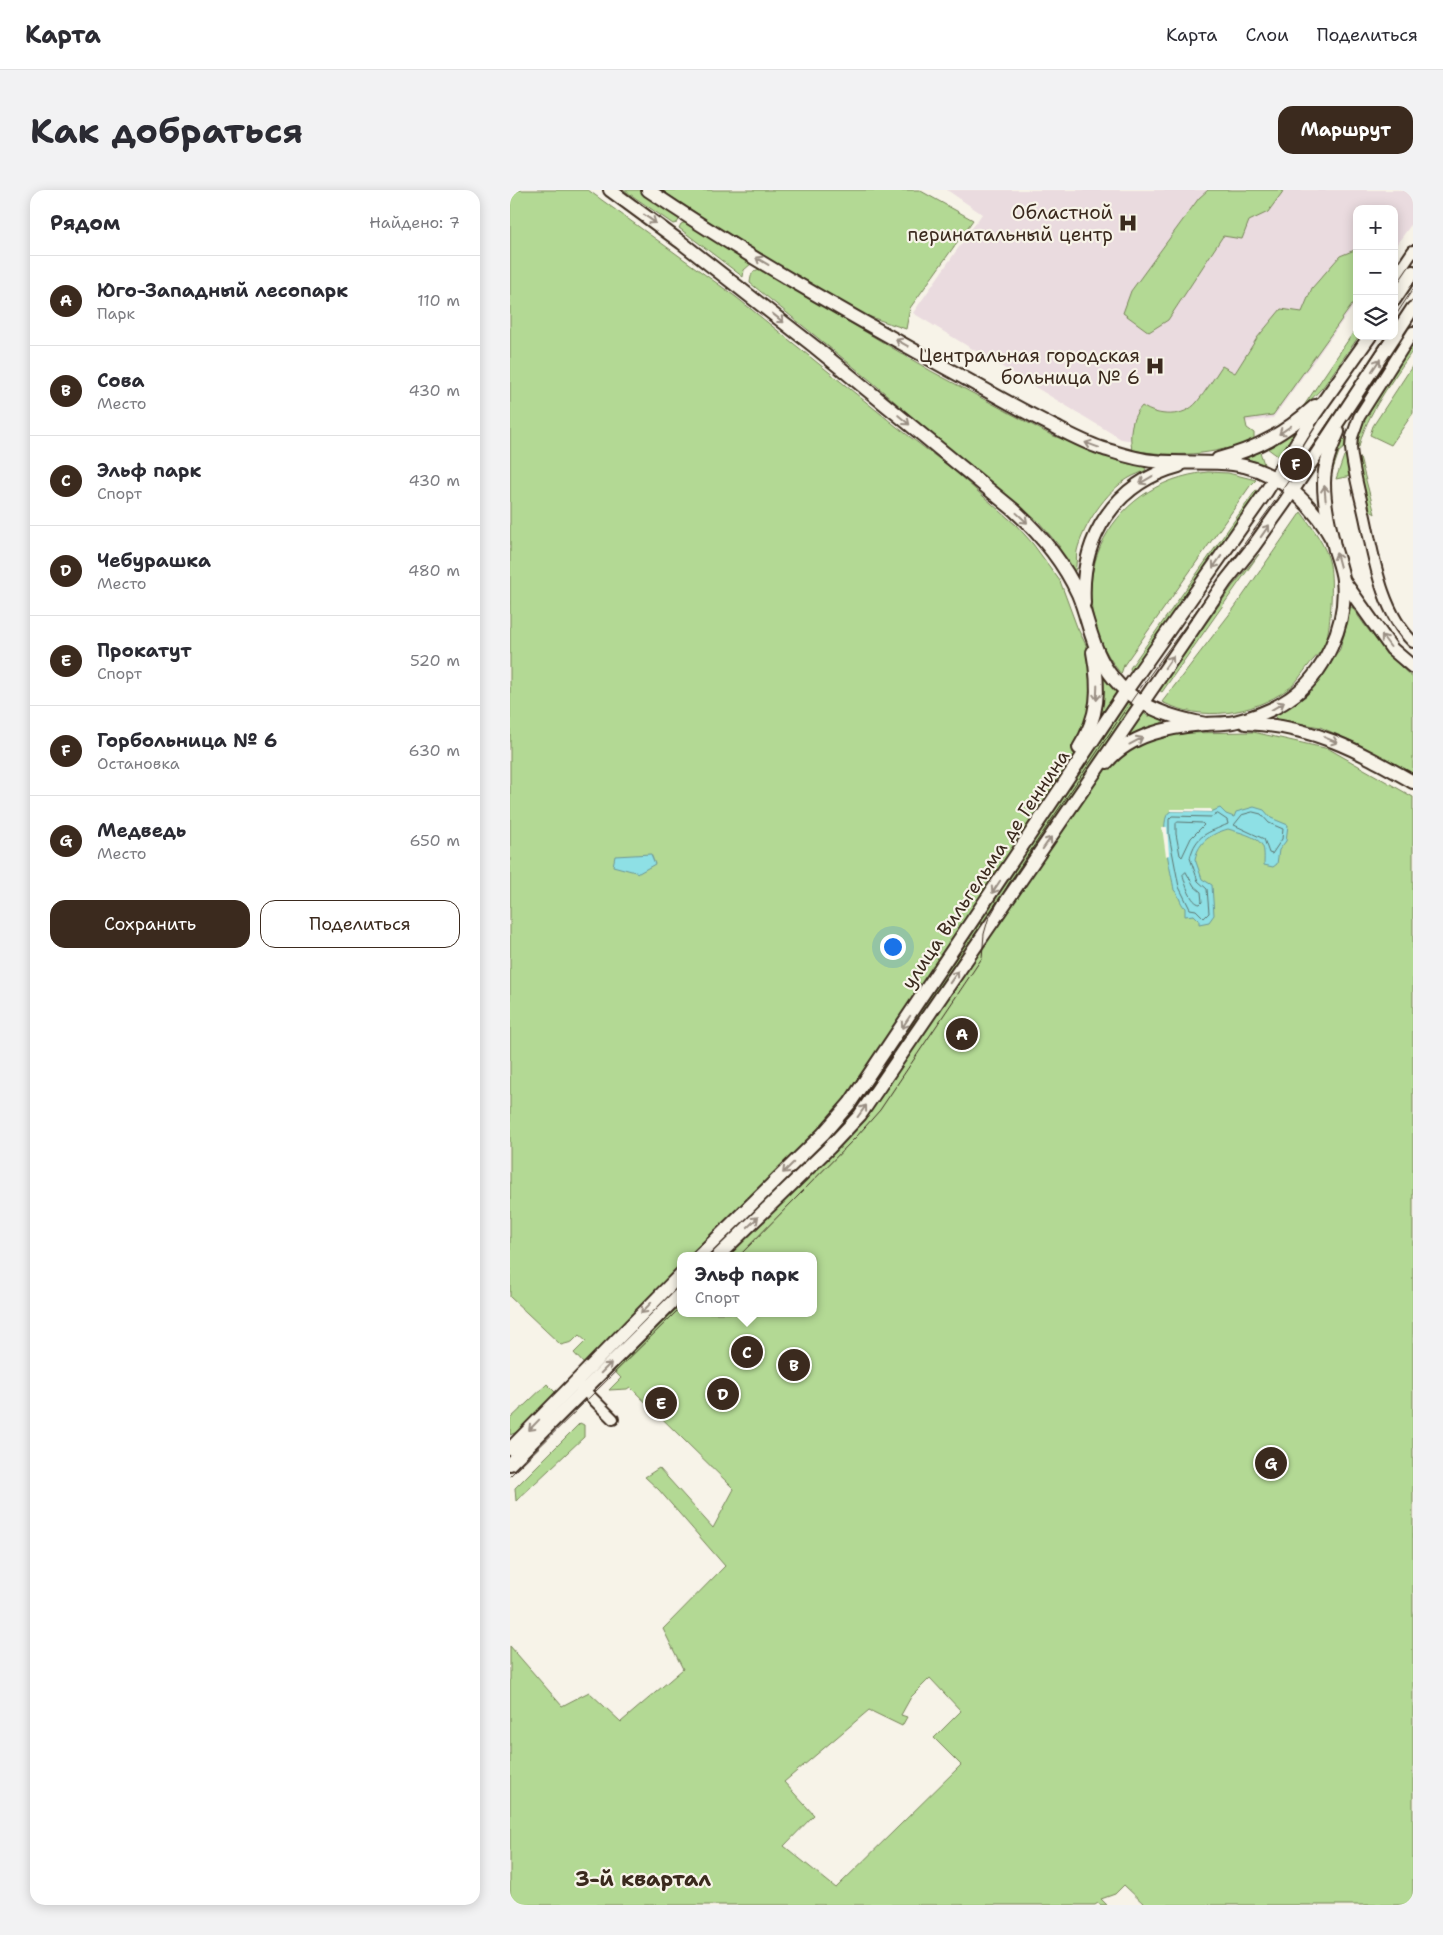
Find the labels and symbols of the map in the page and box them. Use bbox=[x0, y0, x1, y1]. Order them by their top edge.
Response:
place label: Областной перинатальный центр bbox=[907, 200, 1113, 247]
hospital icon: Областной перинатальный центр bbox=[1117, 212, 1139, 234]
one-way arrow bbox=[642, 214, 656, 224]
one-way arrow bbox=[755, 256, 769, 266]
one-way arrow bbox=[771, 313, 785, 323]
one-way arrow bbox=[895, 338, 910, 348]
place label: Центральная городская больница № 6 bbox=[919, 343, 1140, 390]
hospital icon: Центральная городская больница № 6 bbox=[1144, 355, 1166, 377]
one-way arrow bbox=[1371, 358, 1381, 372]
one-way arrow bbox=[898, 415, 911, 426]
one-way arrow bbox=[1279, 425, 1293, 435]
one-way arrow bbox=[1085, 440, 1100, 449]
pin: F bbox=[1280, 445, 1312, 483]
one-way arrow bbox=[1139, 476, 1153, 486]
one-way arrow bbox=[1320, 485, 1330, 501]
one-way arrow bbox=[1016, 512, 1029, 524]
one-way arrow bbox=[1260, 524, 1270, 538]
one-way arrow bbox=[1333, 553, 1342, 569]
one-way arrow bbox=[1212, 555, 1222, 569]
one-way arrow bbox=[1381, 634, 1391, 648]
one-way arrow bbox=[1164, 656, 1174, 670]
one-way arrow bbox=[1092, 685, 1102, 701]
one-way arrow bbox=[1270, 701, 1284, 711]
one-way arrow bbox=[1128, 736, 1143, 745]
one-way arrow bbox=[1323, 736, 1338, 745]
street label: улица Вильгельма де Геннина bbox=[896, 745, 1075, 994]
one-way arrow bbox=[1042, 836, 1052, 850]
one-way arrow bbox=[990, 879, 1000, 893]
your location bbox=[880, 934, 906, 960]
one-way arrow bbox=[949, 970, 959, 984]
one-way arrow bbox=[901, 1015, 911, 1029]
pin: A bbox=[946, 1015, 978, 1053]
one-way arrow bbox=[857, 1105, 868, 1118]
one-way arrow bbox=[782, 1162, 794, 1174]
one-way arrow bbox=[747, 1216, 760, 1228]
one-way arrow bbox=[640, 1301, 652, 1314]
pin: C bbox=[731, 1333, 763, 1371]
pin: B bbox=[778, 1346, 810, 1384]
one-way arrow bbox=[600, 1362, 612, 1374]
pin: D bbox=[707, 1375, 739, 1413]
pin: E bbox=[645, 1384, 677, 1422]
one-way arrow bbox=[528, 1419, 540, 1431]
pin: G bbox=[1255, 1444, 1287, 1482]
district label: 3-й квартал bbox=[575, 1865, 711, 1893]

